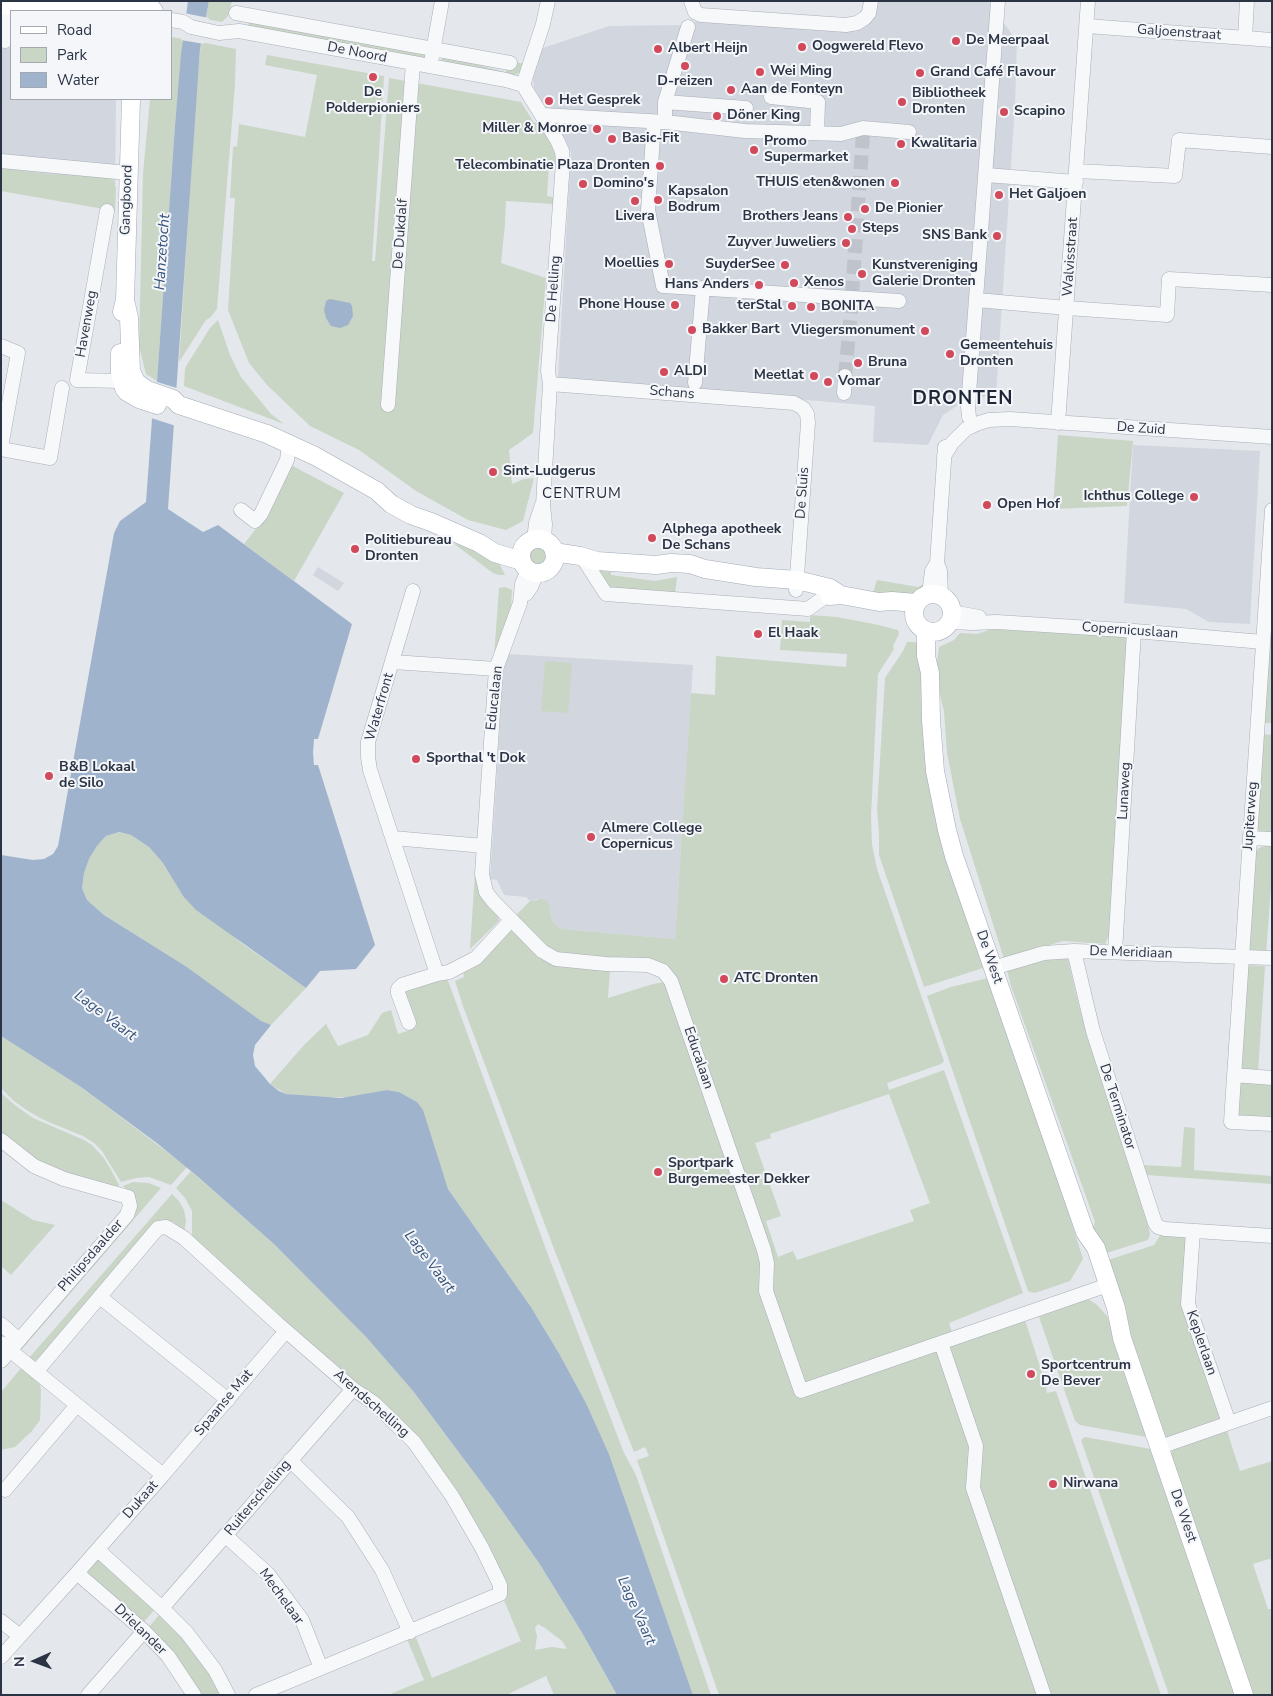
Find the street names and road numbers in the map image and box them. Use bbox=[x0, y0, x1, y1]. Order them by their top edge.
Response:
street label: Galjoenstraat bbox=[1136, 22, 1222, 44]
street label: De Noord bbox=[326, 39, 388, 67]
street label: Gangboord bbox=[117, 164, 137, 236]
street label: De Dukdalf bbox=[390, 198, 412, 270]
street label: Walvisstraat bbox=[1060, 217, 1082, 297]
street label: De Helling bbox=[543, 255, 565, 323]
street label: Havenweg bbox=[73, 289, 101, 359]
street label: Schans bbox=[649, 383, 695, 403]
street label: De Zuid bbox=[1116, 419, 1166, 439]
street label: De Sluis bbox=[793, 466, 813, 520]
street label: Copernicuslaan bbox=[1081, 619, 1179, 643]
street label: Educalaan bbox=[483, 665, 507, 731]
street label: Waterfront bbox=[362, 671, 398, 743]
street label: Lunaweg bbox=[1115, 762, 1135, 820]
street label: Jupiterweg bbox=[1240, 781, 1262, 851]
street label: De West bbox=[972, 928, 1006, 986]
street label: De Meridiaan bbox=[1089, 943, 1173, 963]
street label: Educalaan bbox=[679, 1025, 717, 1091]
street label: De Terminator bbox=[1095, 1062, 1139, 1152]
street label: Philipsdaalder bbox=[55, 1217, 127, 1295]
street label: Keplerlaan bbox=[1182, 1308, 1220, 1378]
street label: Spaanse Mat bbox=[191, 1366, 257, 1440]
street label: Arendschelling bbox=[330, 1366, 412, 1442]
street label: Ruiterschelling bbox=[221, 1457, 295, 1539]
street label: Dukaat bbox=[120, 1478, 162, 1522]
street label: De West bbox=[1166, 1487, 1200, 1545]
street label: Mechelaar bbox=[255, 1566, 307, 1628]
street label: Drielander bbox=[110, 1601, 170, 1659]

